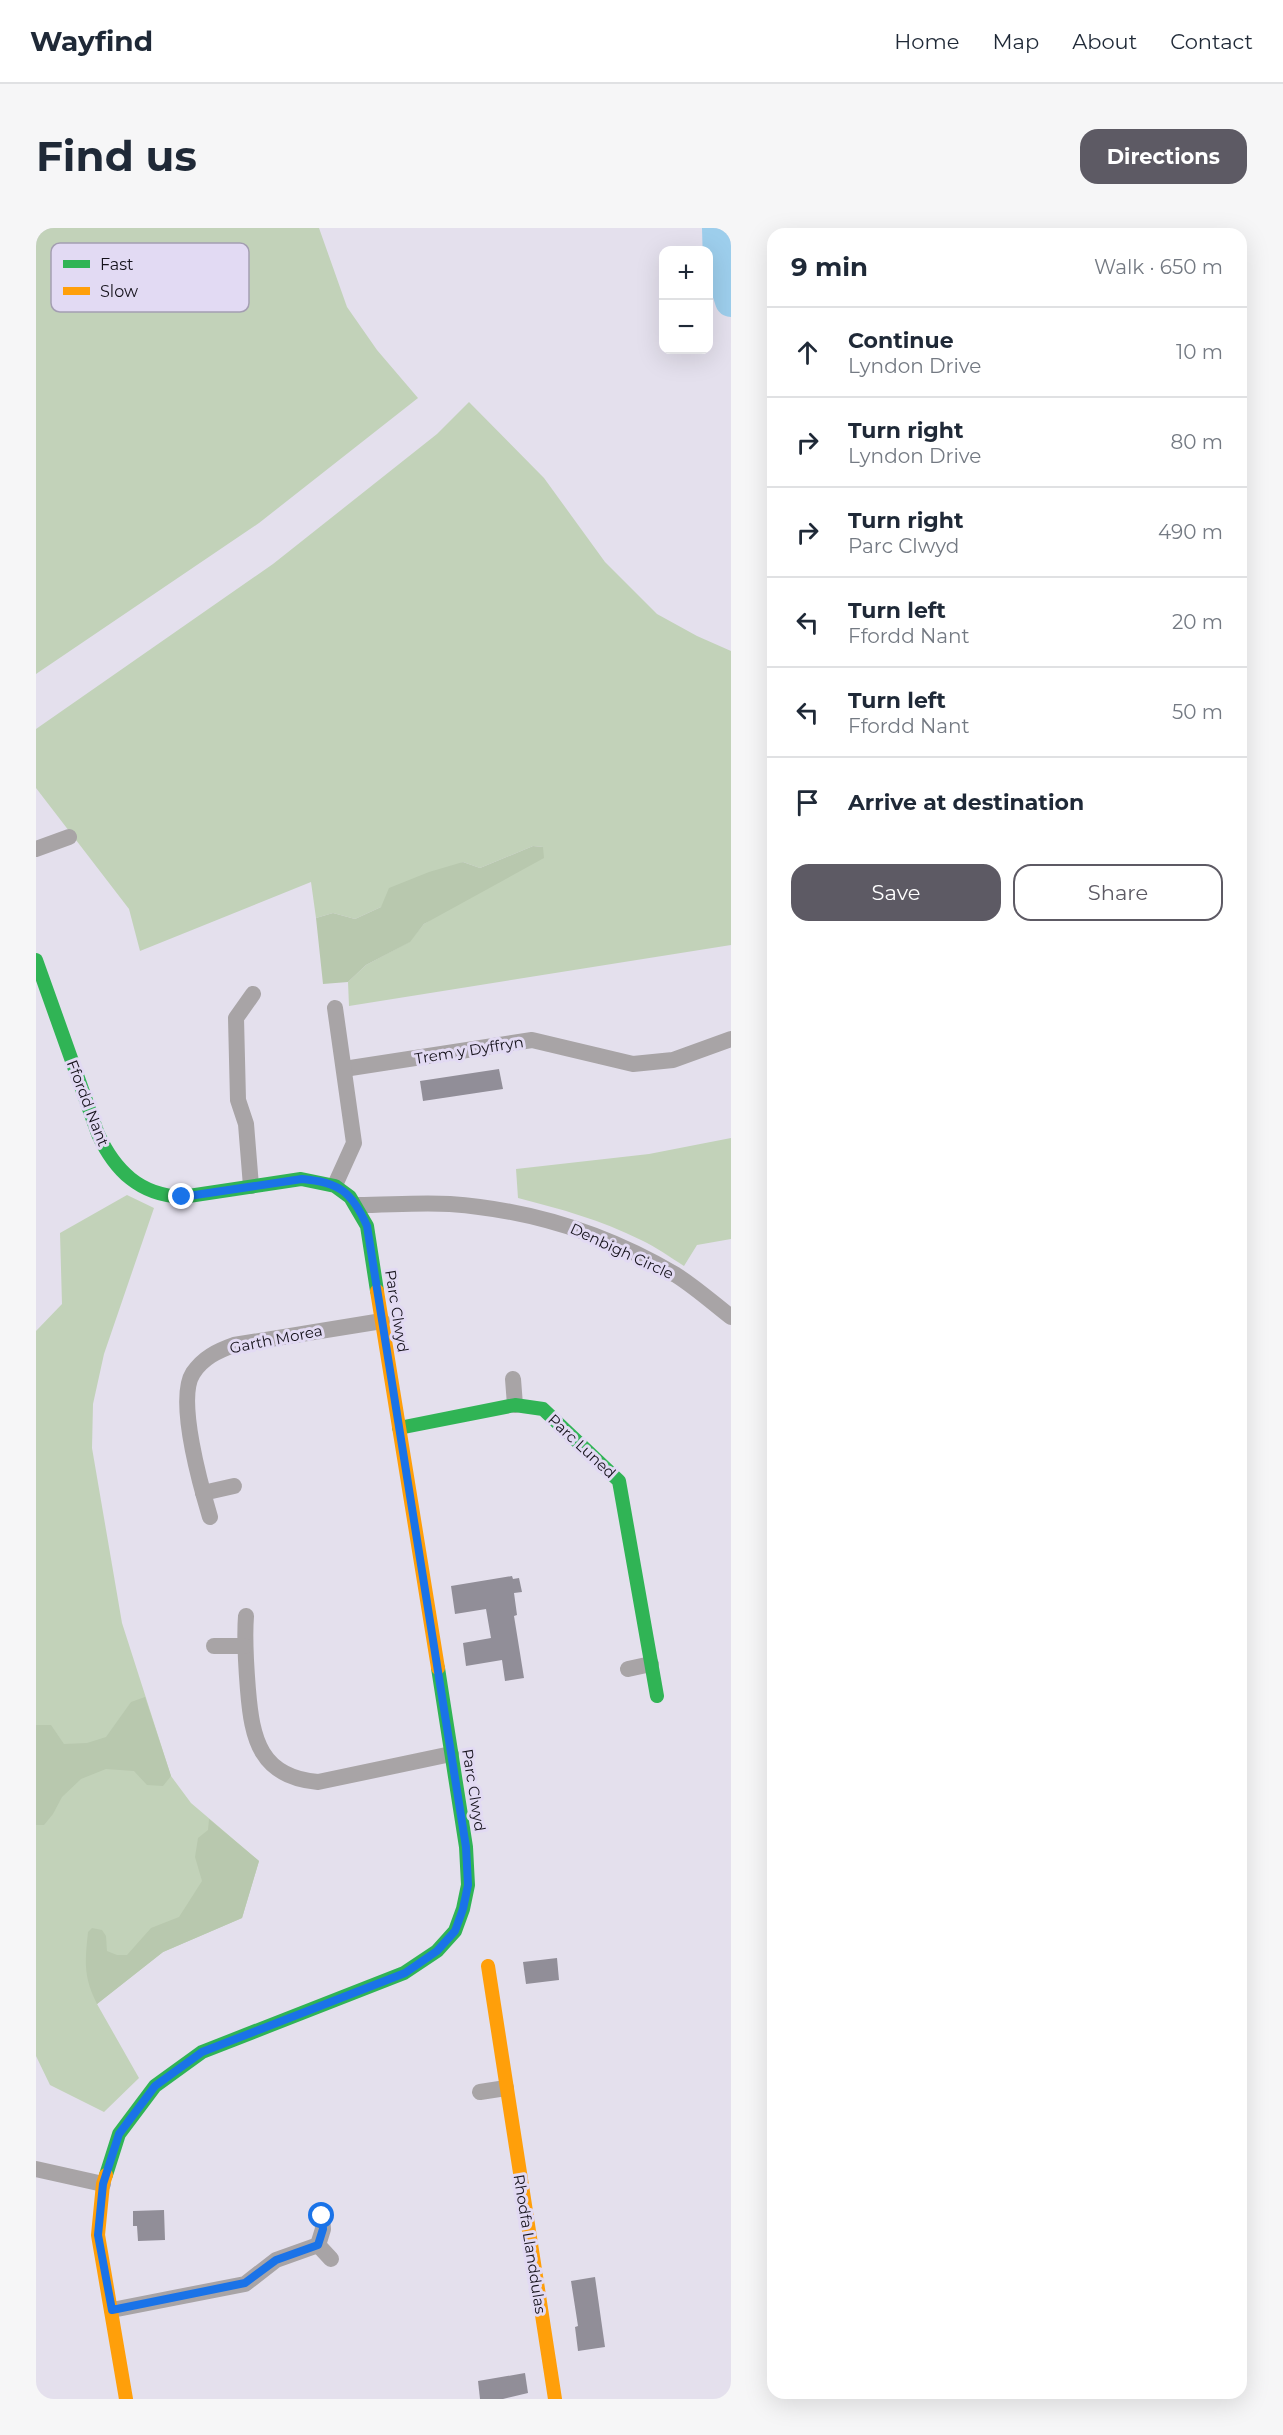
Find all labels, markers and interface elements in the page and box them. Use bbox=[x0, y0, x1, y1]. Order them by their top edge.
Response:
text: Wayfind bbox=[30, 24, 153, 58]
text: Home bbox=[894, 29, 959, 54]
text: Map bbox=[992, 29, 1039, 54]
text: About bbox=[1072, 29, 1137, 54]
text: Contact bbox=[1170, 29, 1253, 54]
button: Directions bbox=[1080, 129, 1247, 184]
text: Find us bbox=[36, 130, 197, 182]
legend bbox=[51, 243, 249, 312]
map controls bbox=[659, 246, 713, 354]
button: + bbox=[659, 246, 713, 300]
text: 9 min bbox=[791, 251, 868, 283]
text: Fast bbox=[100, 255, 134, 274]
text: Walk · 650 m bbox=[1094, 255, 1223, 279]
text: Slow bbox=[100, 282, 138, 301]
button: − bbox=[659, 300, 713, 354]
text: Continue bbox=[848, 327, 954, 354]
icon: ahead bbox=[791, 336, 824, 369]
text: 10 m bbox=[1176, 340, 1223, 364]
text: Lyndon Drive bbox=[848, 354, 981, 378]
text: Turn right bbox=[848, 417, 963, 444]
icon: right bbox=[791, 426, 824, 459]
text: 80 m bbox=[1171, 430, 1223, 454]
text: Lyndon Drive bbox=[848, 444, 981, 468]
text: Turn right bbox=[848, 507, 963, 534]
icon: right bbox=[791, 516, 824, 549]
text: 490 m bbox=[1158, 520, 1223, 544]
text: Parc Clwyd bbox=[848, 534, 959, 558]
text: Turn left bbox=[848, 597, 946, 624]
icon: left bbox=[791, 606, 824, 639]
text: 20 m bbox=[1172, 610, 1223, 634]
text: Ffordd Nant bbox=[848, 624, 970, 648]
text: Turn left bbox=[848, 687, 946, 714]
icon: left bbox=[791, 696, 824, 729]
text: 50 m bbox=[1172, 700, 1223, 724]
text: Ffordd Nant bbox=[848, 714, 970, 738]
icon: arrive bbox=[791, 786, 824, 819]
text: Arrive at destination bbox=[848, 789, 1084, 816]
button: Save bbox=[791, 864, 1001, 921]
button: Share bbox=[1013, 864, 1223, 921]
street label: Trem y Dyffryn bbox=[413, 1032, 525, 1068]
street label: Ffordd Nant bbox=[63, 1057, 113, 1149]
route end bbox=[168, 1183, 194, 1209]
street label: Denbigh Circle bbox=[567, 1219, 677, 1283]
street label: Parc Clwyd bbox=[381, 1268, 413, 1354]
street label: Garth Morea bbox=[228, 1321, 324, 1357]
street label: Parc Luned bbox=[544, 1410, 620, 1482]
street label: Parc Clwyd bbox=[458, 1747, 490, 1833]
street label: Rhodfa Llanddulas bbox=[510, 2173, 550, 2315]
route start bbox=[308, 2202, 334, 2228]

